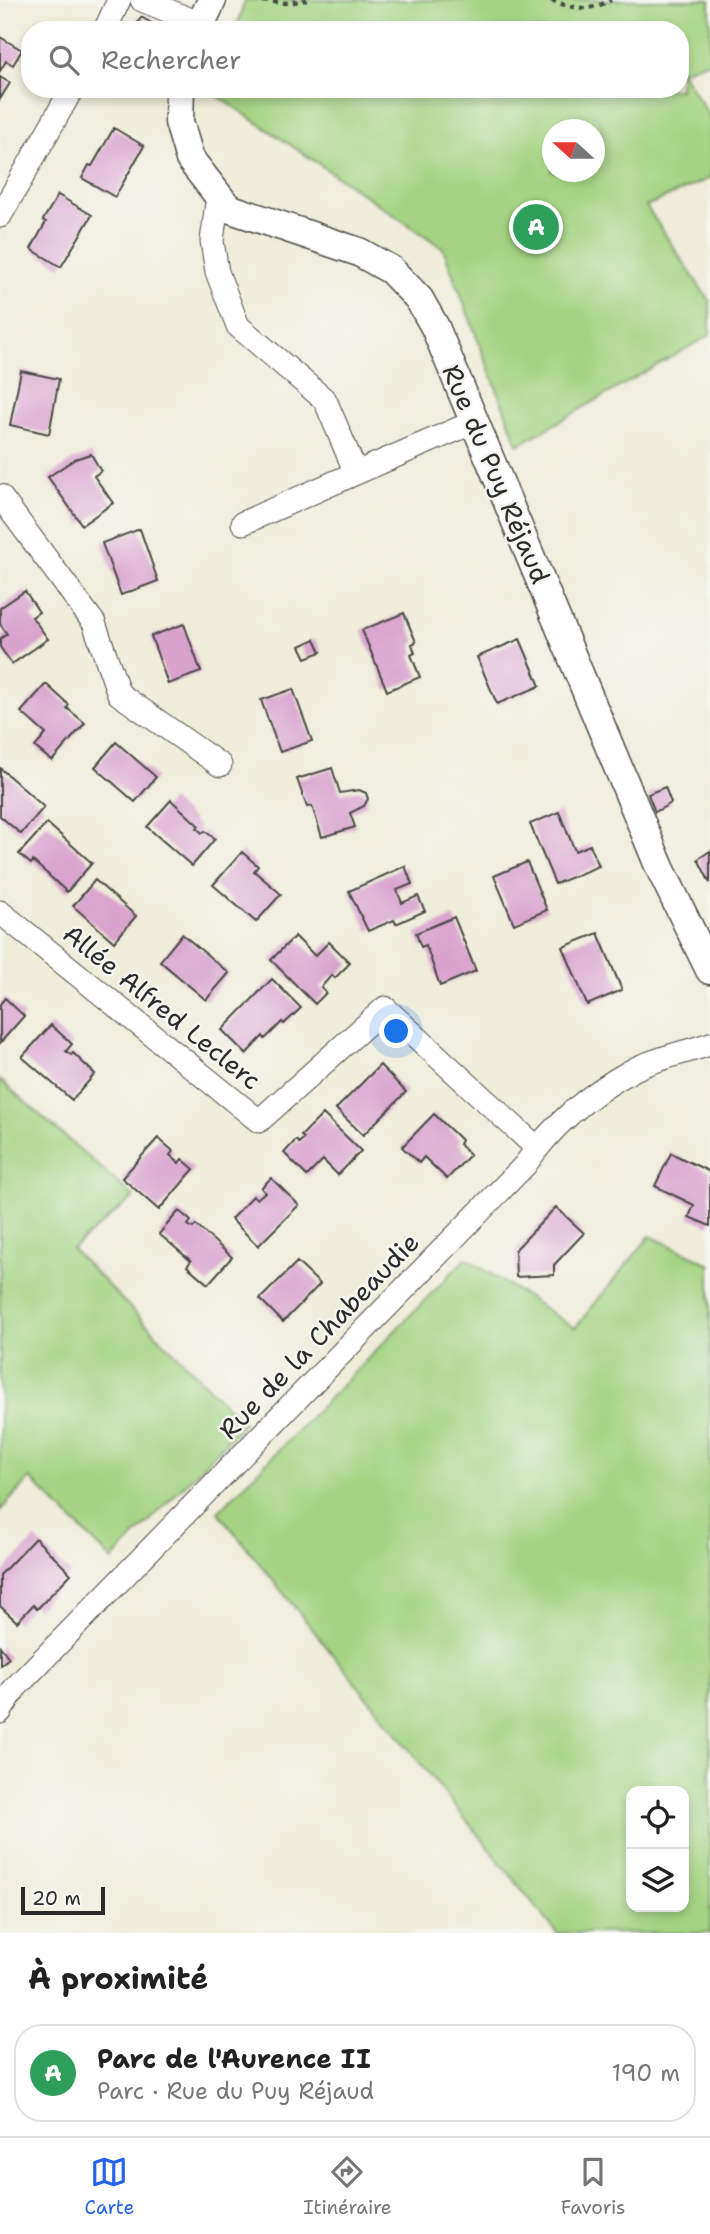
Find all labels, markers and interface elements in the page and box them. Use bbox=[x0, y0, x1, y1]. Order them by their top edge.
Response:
search box bbox=[21, 21, 689, 98]
icon: search bbox=[45, 41, 83, 79]
text: Rechercher bbox=[101, 42, 241, 77]
north arrow bbox=[542, 119, 605, 182]
pin: A bbox=[513, 201, 559, 253]
street label: Rue du Puy Réjaud bbox=[434, 359, 558, 589]
street label: Allée Alfred Leclerc bbox=[56, 916, 269, 1097]
your location bbox=[379, 1014, 413, 1048]
street label: Rue de la Chabeaudie bbox=[211, 1225, 427, 1446]
map controls bbox=[626, 1786, 689, 1912]
button: locate bbox=[626, 1786, 689, 1849]
button: layers bbox=[626, 1849, 689, 1912]
scale bar bbox=[21, 1884, 105, 1916]
text: 20 m bbox=[32, 1886, 81, 1911]
text: À proximité bbox=[28, 1958, 208, 1999]
text: Parc de l'Aurence II bbox=[97, 2041, 371, 2076]
text: A bbox=[44, 2058, 62, 2088]
text: 190 m bbox=[612, 2058, 680, 2088]
text: Parc · Rue du Puy Réjaud bbox=[97, 2076, 374, 2106]
tab: Carte bbox=[85, 2153, 134, 2220]
tab: Itinéraire bbox=[303, 2153, 392, 2220]
tab: Favoris bbox=[561, 2153, 625, 2220]

